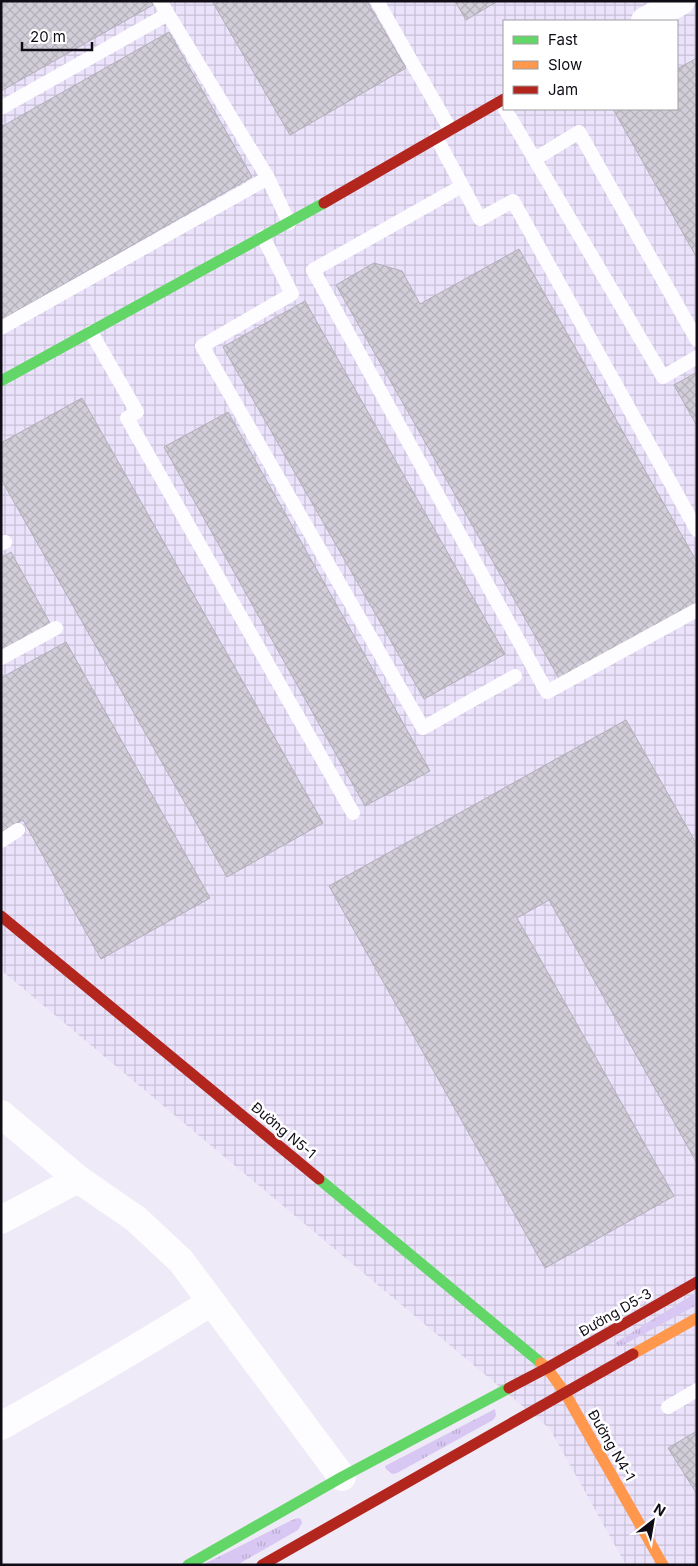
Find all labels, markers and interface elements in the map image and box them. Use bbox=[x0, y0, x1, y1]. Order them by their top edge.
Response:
scale bar bbox=[22, 20, 92, 52]
legend bbox=[503, 20, 678, 110]
text: 20 m bbox=[30, 27, 66, 46]
text: Fast bbox=[548, 30, 578, 49]
text: Slow bbox=[548, 55, 582, 74]
text: Jam bbox=[548, 80, 578, 99]
street label: Đường N5-1 bbox=[248, 1098, 320, 1162]
street label: Đường D5-3 bbox=[576, 1284, 654, 1340]
street label: Đường N4-1 bbox=[585, 1406, 639, 1484]
north arrow bbox=[628, 1496, 678, 1546]
text: N bbox=[651, 1499, 669, 1519]

